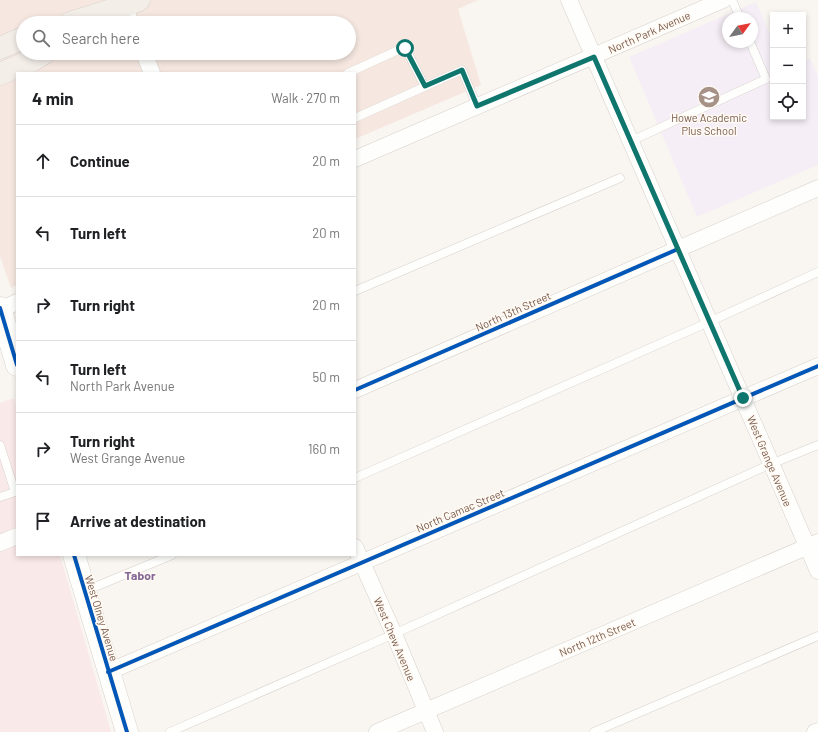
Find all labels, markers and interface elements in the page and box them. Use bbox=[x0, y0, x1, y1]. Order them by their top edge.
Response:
street label: North Park Avenue bbox=[606, 8, 692, 56]
north arrow bbox=[722, 12, 758, 48]
map controls bbox=[770, 12, 806, 120]
button: + bbox=[770, 12, 806, 48]
search box bbox=[16, 16, 356, 60]
icon: search bbox=[30, 27, 52, 49]
text: Search here bbox=[62, 29, 140, 47]
route start bbox=[396, 39, 414, 57]
button: − bbox=[770, 48, 806, 84]
school or university icon: Howe Academic Plus School bbox=[696, 84, 722, 110]
button: locate bbox=[770, 84, 806, 120]
text: 4 min bbox=[32, 88, 74, 108]
text: Walk · 270 m bbox=[271, 90, 340, 106]
place label: Howe Academic Plus School bbox=[671, 111, 747, 137]
icon: ahead bbox=[32, 150, 54, 172]
text: Continue bbox=[70, 152, 130, 170]
text: 20 m bbox=[312, 153, 340, 169]
icon: left bbox=[32, 222, 54, 244]
text: Turn left bbox=[70, 224, 126, 242]
text: 20 m bbox=[312, 225, 340, 241]
street label: North 13th Street bbox=[473, 289, 553, 333]
icon: right bbox=[32, 294, 54, 316]
text: Turn right bbox=[70, 296, 135, 314]
text: 20 m bbox=[312, 297, 340, 313]
text: Turn left bbox=[70, 360, 126, 378]
icon: left bbox=[32, 366, 54, 388]
text: 50 m bbox=[313, 369, 340, 385]
text: North Park Avenue bbox=[70, 378, 175, 394]
route end bbox=[734, 389, 752, 407]
street label: West Grange Avenue bbox=[745, 414, 795, 509]
text: Turn right bbox=[70, 432, 135, 450]
icon: right bbox=[32, 438, 54, 460]
text: 160 m bbox=[308, 441, 340, 457]
text: West Grange Avenue bbox=[70, 450, 185, 466]
street label: North Camac Street bbox=[414, 486, 506, 534]
icon: arrive bbox=[32, 510, 54, 532]
text: Arrive at destination bbox=[70, 512, 206, 530]
district label: Tabor bbox=[125, 568, 156, 582]
street label: West Olney Avenue bbox=[83, 573, 121, 663]
street label: West Chew Avenue bbox=[371, 595, 419, 683]
street label: North 12th Street bbox=[557, 615, 637, 659]

